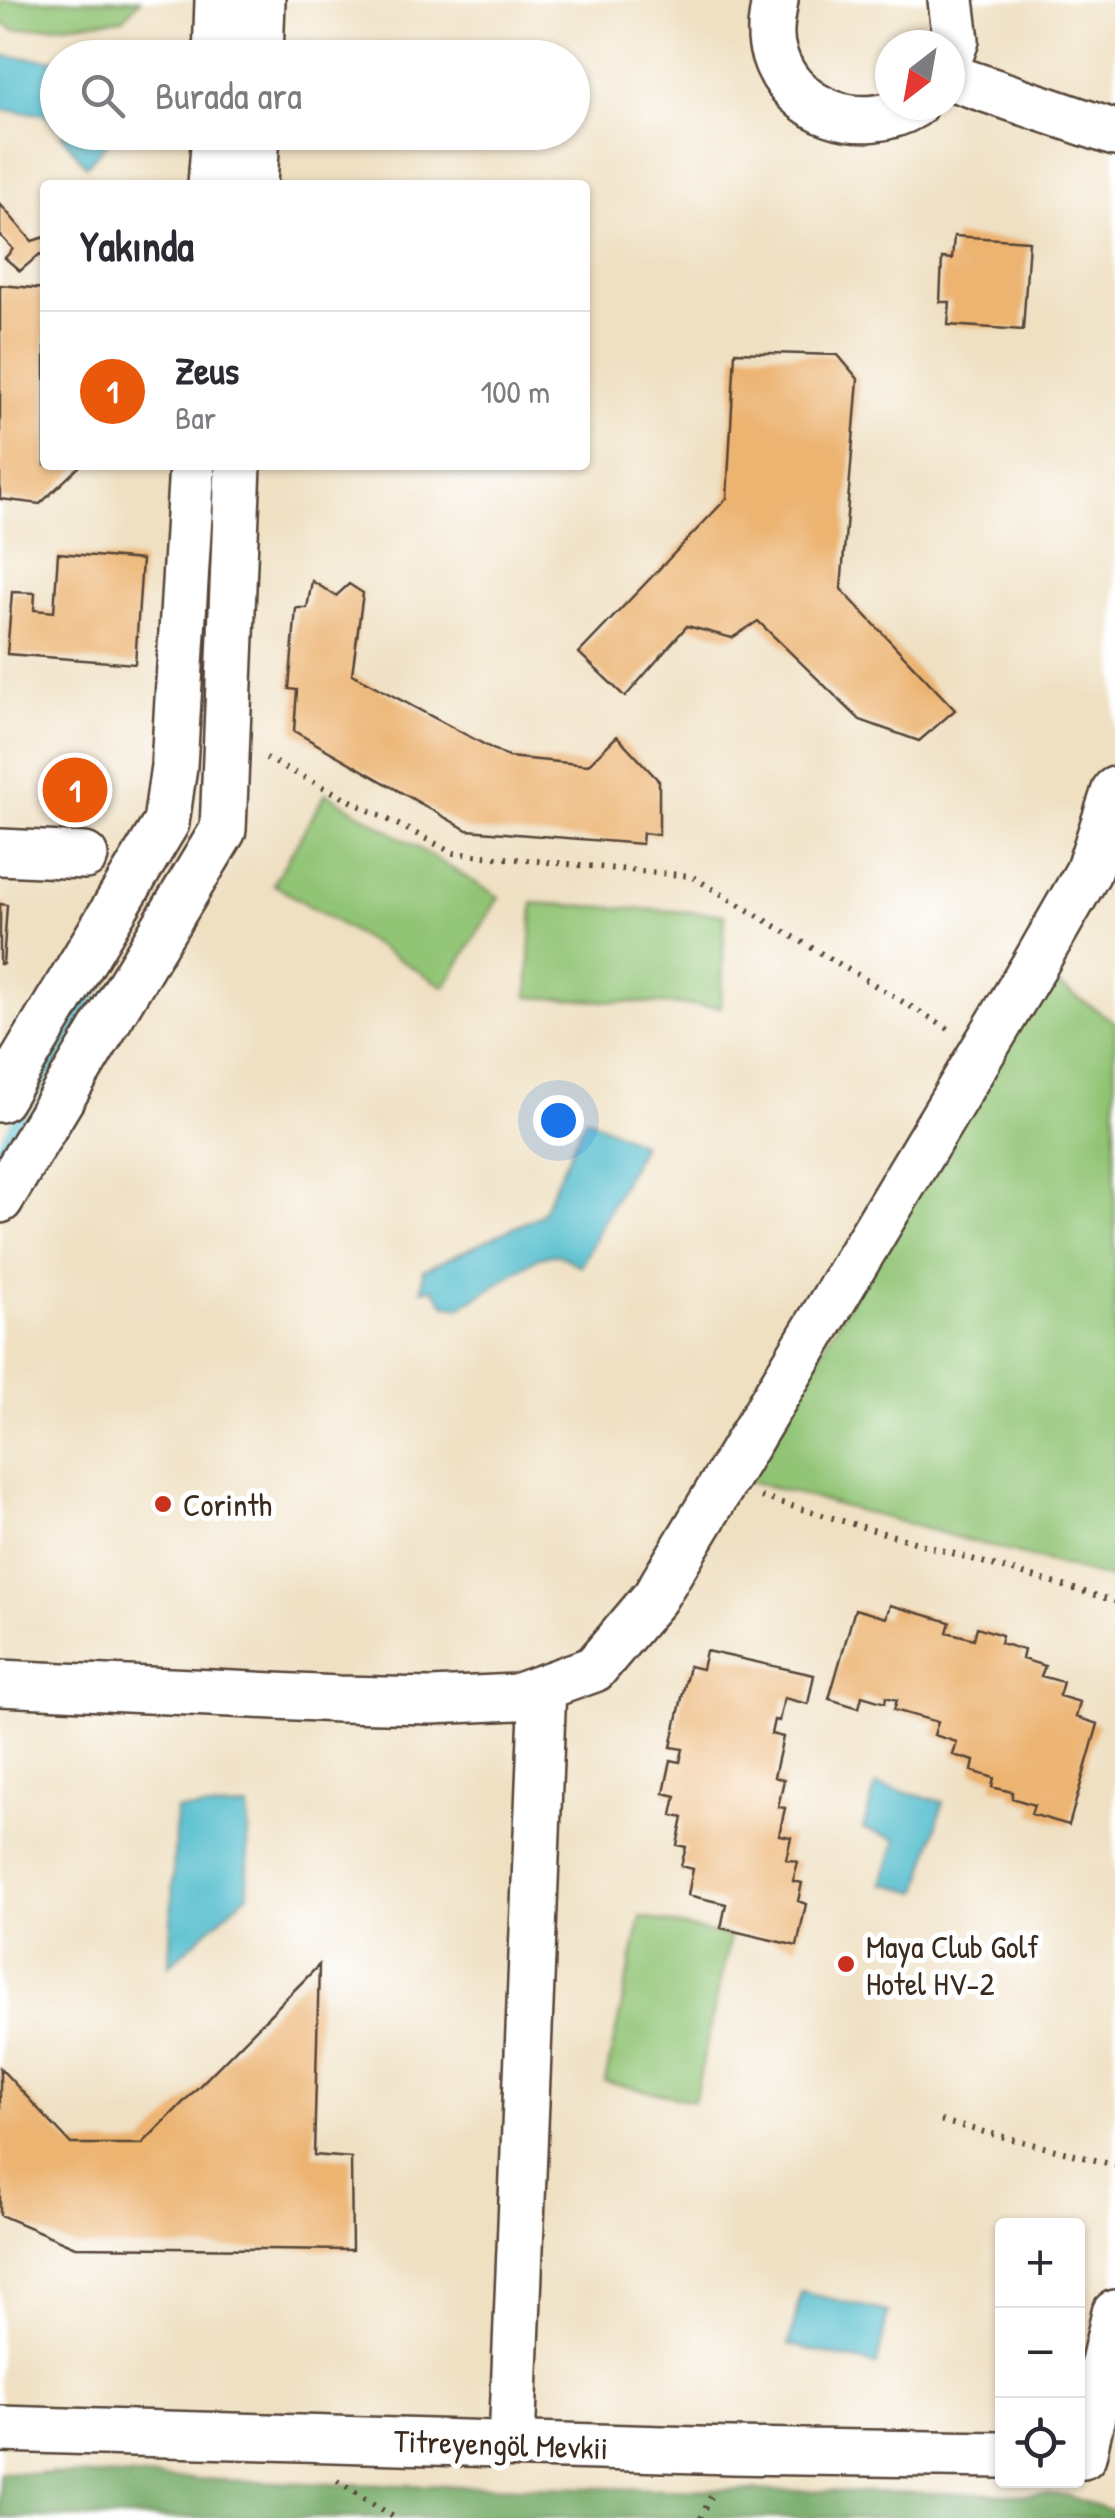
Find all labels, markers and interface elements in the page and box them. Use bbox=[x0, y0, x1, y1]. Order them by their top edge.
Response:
north arrow bbox=[875, 30, 965, 120]
search box bbox=[40, 40, 590, 150]
icon: search bbox=[75, 68, 130, 123]
text: Burada ara bbox=[155, 69, 302, 121]
text: Yakında bbox=[80, 217, 194, 274]
text: Zeus bbox=[175, 344, 239, 396]
text: 1 bbox=[107, 370, 118, 413]
text: 100 m bbox=[481, 370, 550, 413]
text: Bar bbox=[175, 396, 216, 439]
pin: 1 bbox=[42, 752, 108, 828]
your location bbox=[533, 1095, 584, 1146]
place label: Corinth bbox=[183, 1483, 272, 1526]
marker: Corinth bbox=[152, 1493, 174, 1515]
place label: Maya Club Golf Hotel HV-2 bbox=[866, 1925, 1039, 2005]
marker: Maya Club Golf Hotel HV-2 bbox=[835, 1953, 857, 1975]
map controls bbox=[995, 2218, 1085, 2488]
button: + bbox=[995, 2218, 1085, 2308]
button: − bbox=[995, 2308, 1085, 2398]
button: locate bbox=[995, 2398, 1085, 2488]
street label: Titreyengöl Mevkii bbox=[393, 2419, 609, 2469]

